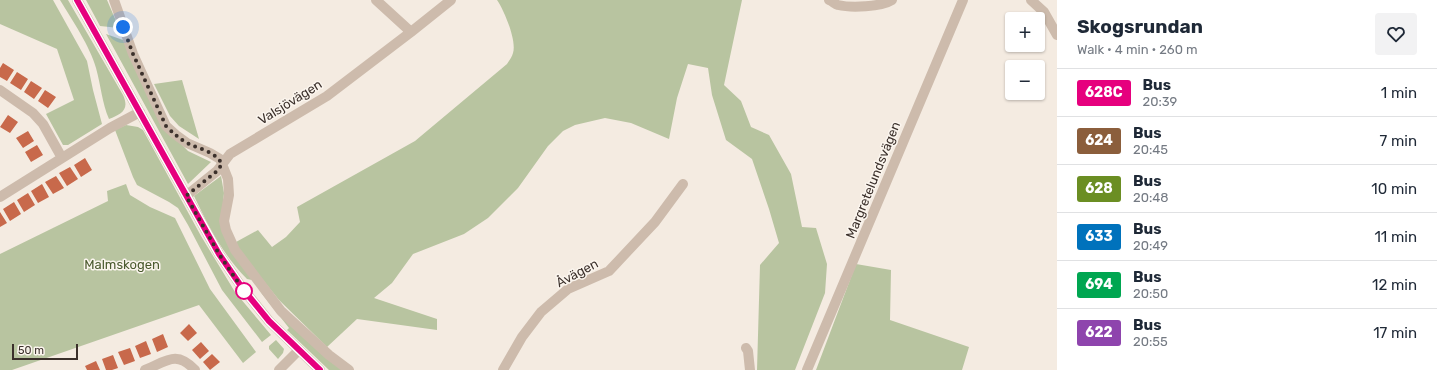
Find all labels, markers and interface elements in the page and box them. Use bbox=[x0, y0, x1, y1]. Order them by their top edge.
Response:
map controls bbox=[1005, 12, 1045, 100]
button: + bbox=[1005, 12, 1045, 52]
button: heart bbox=[1375, 13, 1417, 55]
text: Skogsrundan bbox=[1077, 15, 1203, 38]
your location bbox=[113, 17, 133, 37]
text: Walk · 4 min · 260 m bbox=[1077, 42, 1198, 57]
button: − bbox=[1005, 60, 1045, 100]
street label: Valsjövägen bbox=[255, 76, 325, 128]
text: Bus bbox=[1143, 76, 1171, 94]
text: 628C bbox=[1085, 84, 1123, 101]
text: 1 min bbox=[1381, 84, 1417, 102]
text: 20:39 bbox=[1143, 94, 1177, 109]
street label: Margretelundsvägen bbox=[843, 119, 904, 241]
text: Bus bbox=[1133, 124, 1161, 142]
text: 624 bbox=[1085, 132, 1113, 149]
text: 7 min bbox=[1380, 132, 1417, 150]
text: 20:45 bbox=[1133, 142, 1168, 157]
text: Bus bbox=[1133, 172, 1161, 190]
text: 628 bbox=[1085, 180, 1113, 197]
text: 10 min bbox=[1371, 180, 1417, 198]
text: 20:48 bbox=[1133, 190, 1169, 205]
text: Bus bbox=[1133, 220, 1161, 238]
text: 633 bbox=[1085, 228, 1113, 245]
text: 11 min bbox=[1374, 228, 1417, 246]
text: 20:49 bbox=[1133, 238, 1168, 253]
street label: Åvägen bbox=[553, 256, 601, 291]
park label: Malmskogen bbox=[84, 257, 160, 273]
text: Bus bbox=[1133, 268, 1161, 286]
text: 694 bbox=[1085, 276, 1113, 293]
text: 12 min bbox=[1372, 276, 1417, 294]
unlabelled marker bbox=[235, 282, 253, 300]
text: 20:50 bbox=[1133, 286, 1168, 301]
text: Bus bbox=[1133, 316, 1161, 334]
text: 622 bbox=[1085, 324, 1113, 341]
text: 17 min bbox=[1373, 324, 1417, 342]
text: 20:55 bbox=[1133, 334, 1168, 349]
scale bar bbox=[12, 342, 78, 361]
text: 50 m bbox=[18, 344, 44, 357]

